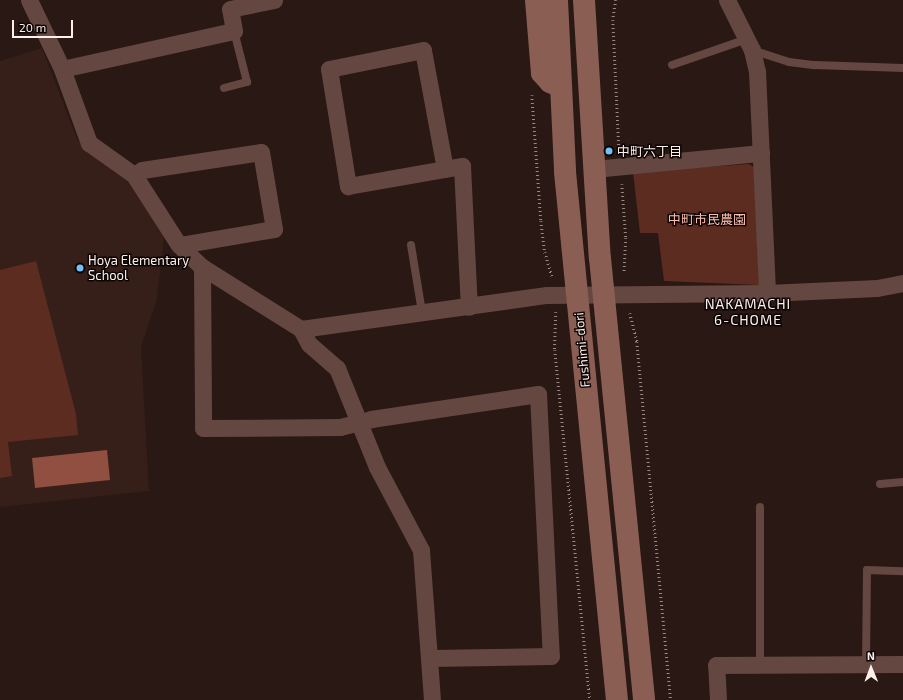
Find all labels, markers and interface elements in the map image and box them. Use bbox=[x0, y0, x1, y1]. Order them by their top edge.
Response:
scale bar bbox=[14, 12, 75, 38]
text: 20 m bbox=[19, 20, 46, 34]
place label: 中町六丁目 bbox=[617, 143, 682, 159]
marker: 中町六丁目 bbox=[604, 146, 614, 156]
park label: 中町市民農園 bbox=[668, 211, 746, 227]
place label: Hoya Elementary School bbox=[88, 253, 189, 284]
marker: Hoya Elementary School bbox=[75, 263, 85, 273]
district label: NAKAMACHI 6-CHOME bbox=[705, 296, 791, 328]
street label: Fushimi-dori bbox=[571, 312, 593, 388]
north arrow bbox=[851, 648, 891, 688]
text: N bbox=[867, 649, 875, 662]

